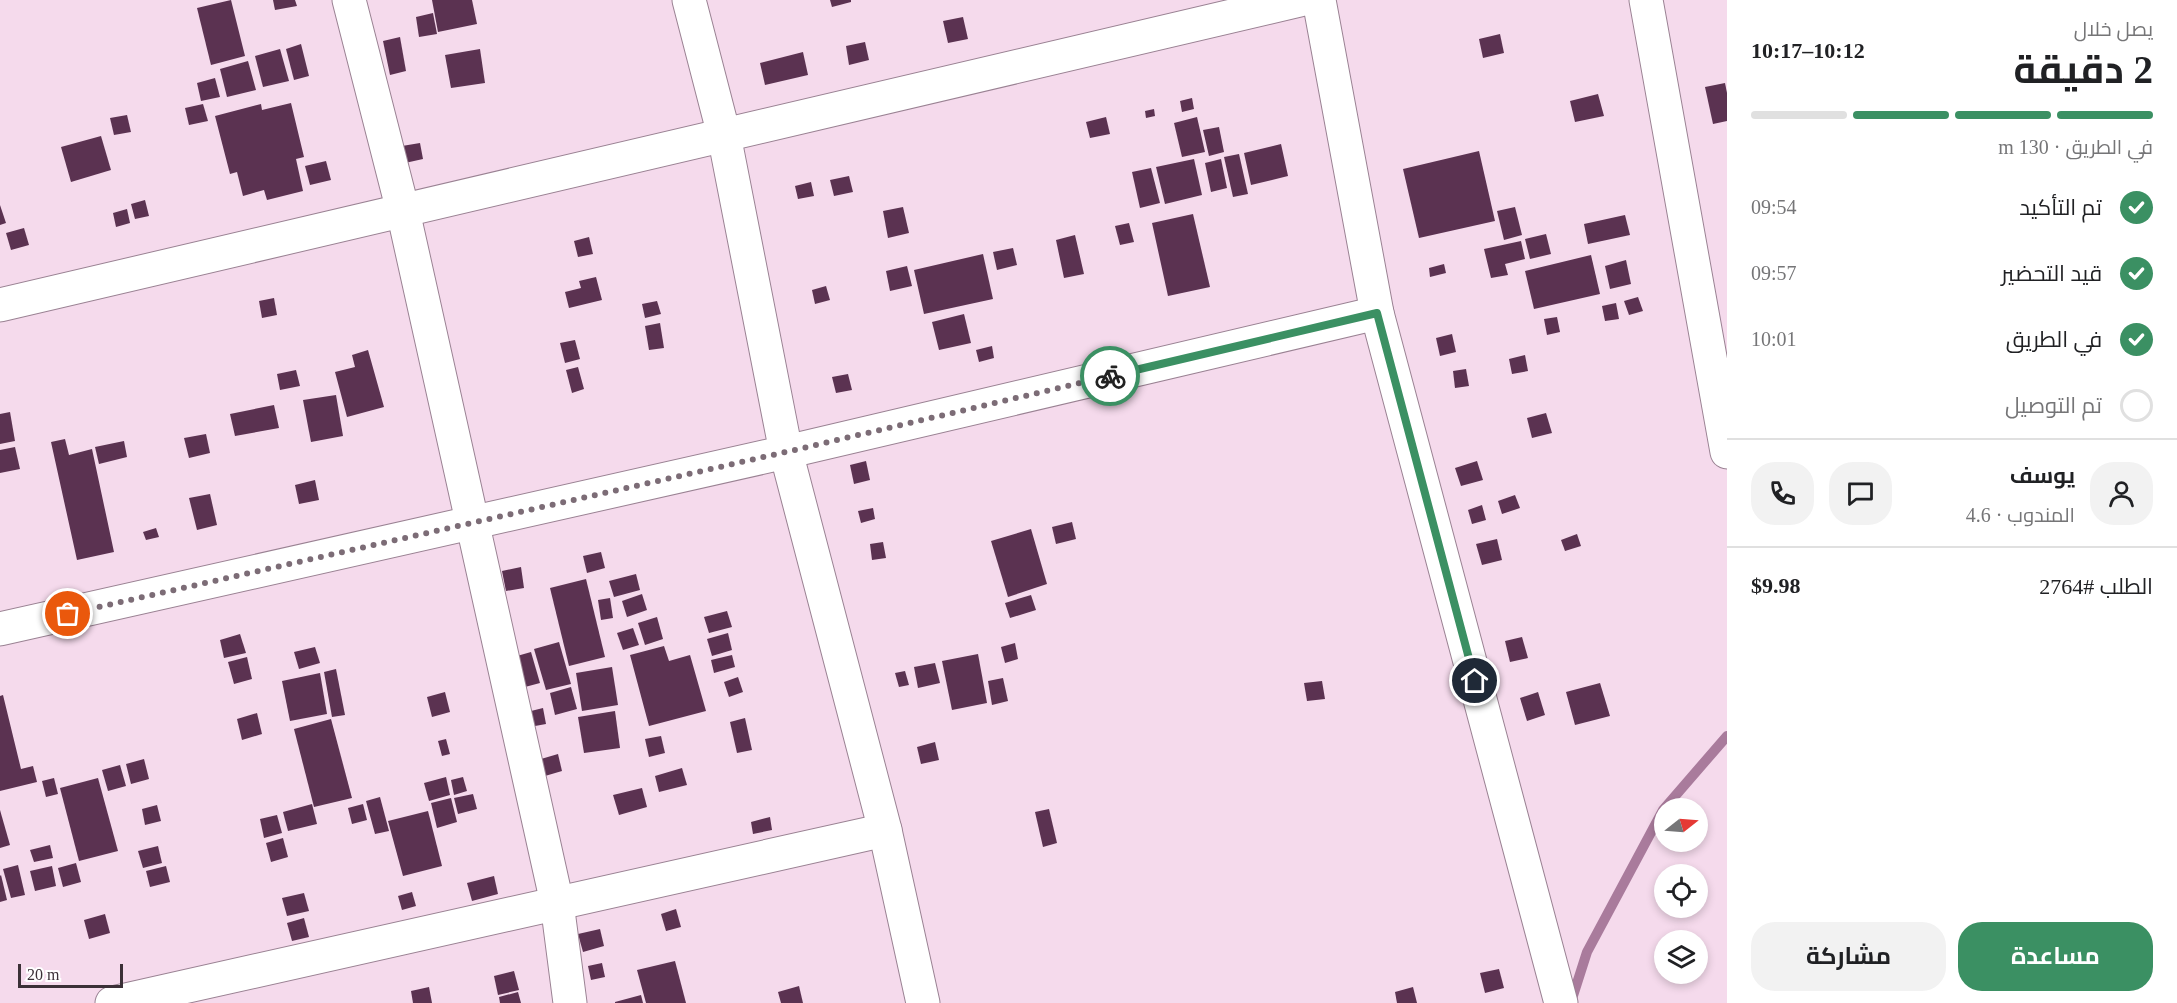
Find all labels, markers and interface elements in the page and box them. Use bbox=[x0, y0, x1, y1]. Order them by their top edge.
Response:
text: يصل خلال bbox=[2074, 18, 2153, 40]
text: 10:12–10:17 bbox=[1751, 38, 1865, 63]
text: 2 دقيقة bbox=[2013, 48, 2153, 91]
text: في الطريق · 130 m bbox=[1998, 136, 2153, 158]
icon: check bbox=[2120, 191, 2153, 224]
text: تم التأكيد bbox=[2019, 195, 2102, 220]
text: 09:54 bbox=[1751, 196, 1797, 218]
icon: check bbox=[2120, 257, 2153, 290]
text: قيد التحضير bbox=[2001, 261, 2102, 286]
text: 09:57 bbox=[1751, 262, 1797, 284]
icon: check bbox=[2120, 323, 2153, 356]
text: في الطريق bbox=[2006, 327, 2102, 352]
text: 10:01 bbox=[1751, 328, 1797, 350]
courier bbox=[1080, 346, 1140, 406]
icon: bike bbox=[1094, 360, 1127, 393]
text: تم التوصيل bbox=[2005, 393, 2102, 418]
button: phone bbox=[1751, 462, 1814, 525]
button: chat bbox=[1829, 462, 1892, 525]
button: person bbox=[2090, 462, 2153, 525]
text: يوسف bbox=[2010, 463, 2075, 488]
text: المندوب · 4.6 bbox=[1966, 504, 2075, 526]
text: $9.98 bbox=[1751, 573, 1801, 598]
text: الطلب #2764 bbox=[2039, 574, 2153, 599]
pin bbox=[42, 588, 93, 639]
icon: bag bbox=[51, 597, 84, 630]
pin bbox=[1449, 655, 1500, 706]
icon: home bbox=[1458, 664, 1491, 697]
north arrow bbox=[1654, 798, 1708, 852]
map controls bbox=[1654, 798, 1708, 984]
button: locate bbox=[1654, 864, 1708, 918]
button: مشاركة bbox=[1751, 922, 1946, 991]
button: مساعدة bbox=[1958, 922, 2153, 991]
button: layers bbox=[1654, 930, 1708, 984]
scale bar bbox=[18, 961, 123, 988]
text: 20 m bbox=[27, 966, 59, 983]

